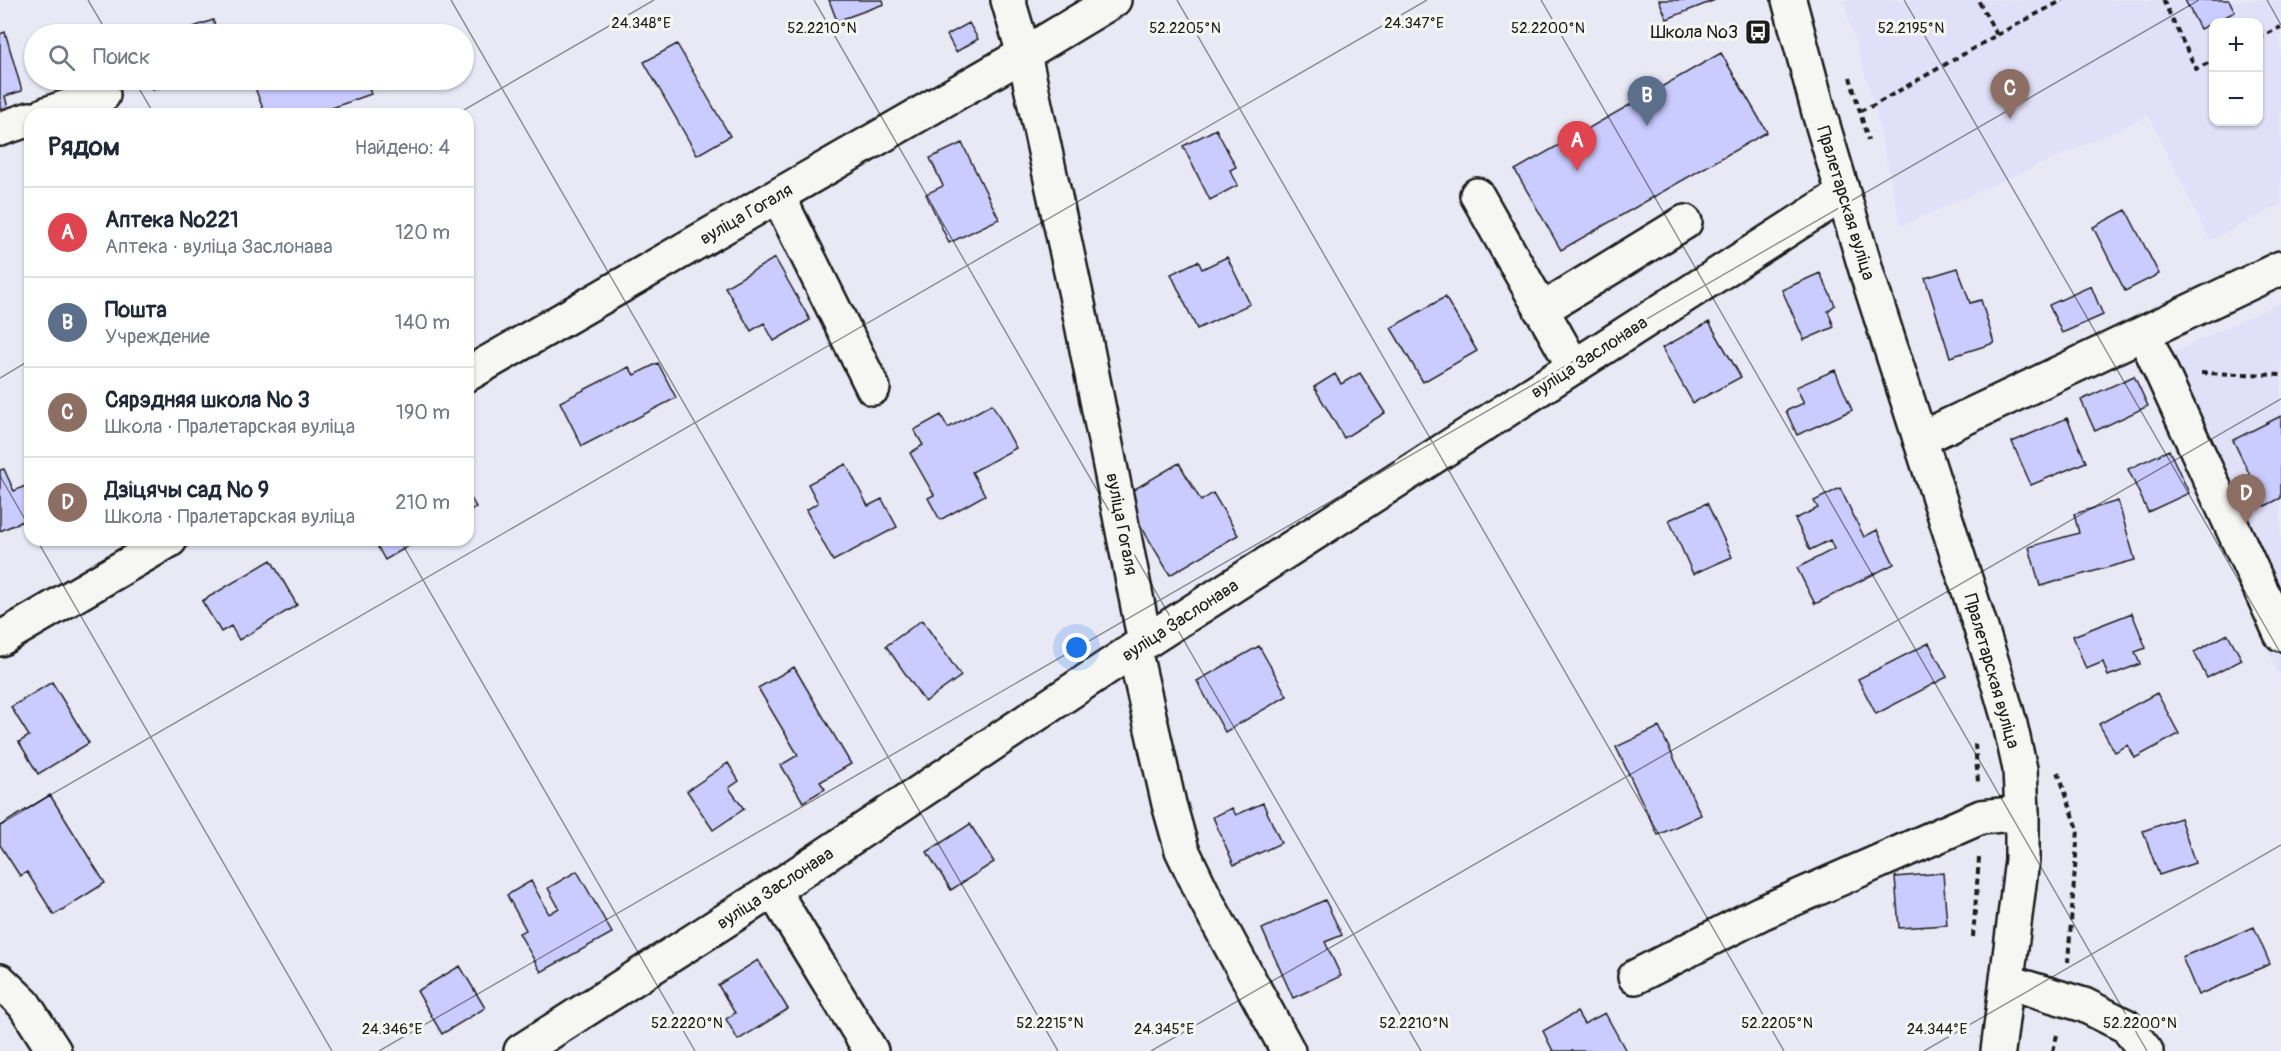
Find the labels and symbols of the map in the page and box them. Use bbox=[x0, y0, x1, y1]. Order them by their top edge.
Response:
text: 24.348°E bbox=[611, 14, 671, 33]
text: 24.347°E bbox=[1384, 14, 1444, 33]
bus stop icon: Школа №3 bbox=[1743, 17, 1773, 47]
text: 52.2210°N bbox=[787, 19, 857, 38]
text: 52.2205°N bbox=[1149, 19, 1221, 38]
text: 52.2200°N bbox=[1511, 19, 1585, 38]
text: 52.2195°N bbox=[1878, 19, 1944, 38]
place label: Школа №3 bbox=[1651, 21, 1738, 44]
pin: C bbox=[1990, 70, 2030, 119]
pin: B bbox=[1628, 76, 1666, 126]
pin: A bbox=[1558, 122, 1596, 171]
street label: Пралетарская вуліца bbox=[1811, 123, 1880, 283]
street label: вуліца Гогаля bbox=[696, 179, 797, 250]
street label: вуліца Заслонава bbox=[1526, 311, 1652, 404]
street label: вуліца Гогаля bbox=[1100, 471, 1143, 577]
pin: D bbox=[2226, 474, 2266, 524]
street label: вуліца Заслонава bbox=[1117, 574, 1243, 667]
street label: Пралетарская вуліца bbox=[1958, 591, 2025, 751]
your location bbox=[1062, 633, 1091, 662]
street label: вуліца Заслонава bbox=[712, 842, 838, 935]
text: 52.2220°N bbox=[651, 1014, 723, 1033]
text: 52.2215°N bbox=[1016, 1014, 1084, 1033]
text: 52.2210°N bbox=[1379, 1014, 1449, 1033]
text: 52.2205°N bbox=[1741, 1014, 1813, 1033]
text: 52.2200°N bbox=[2103, 1014, 2177, 1033]
text: 24.346°E bbox=[362, 1020, 422, 1039]
text: 24.345°E bbox=[1134, 1020, 1194, 1039]
text: 24.344°E bbox=[1907, 1020, 1967, 1039]

